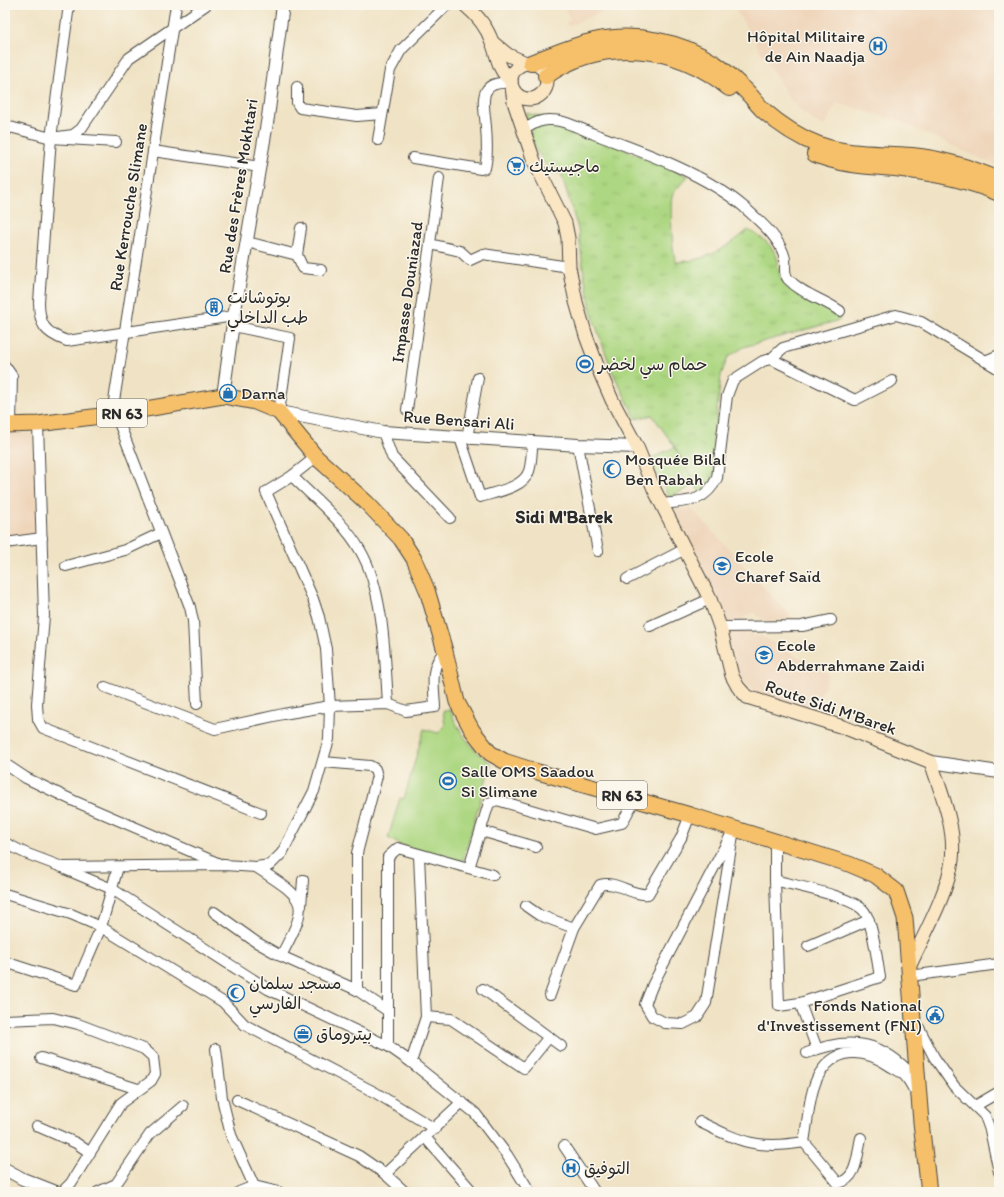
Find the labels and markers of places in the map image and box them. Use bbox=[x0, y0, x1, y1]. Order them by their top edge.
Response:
place label: Hôpital Militaire de Ain Naadja bbox=[747, 26, 865, 66]
hospital icon: Hôpital Militaire de Ain Naadja bbox=[868, 36, 888, 56]
supermarket icon: ماجيستيك bbox=[506, 156, 526, 176]
place label: ماجيستيك bbox=[529, 156, 600, 176]
place label: بوتوشانت طب الداخلي bbox=[227, 287, 308, 332]
building icon: بوتوشانت طب الداخلي bbox=[204, 297, 224, 317]
sports icon: حمام سي لخضر bbox=[575, 354, 595, 374]
place label: حمام سي لخضر bbox=[596, 354, 707, 379]
shop icon: Darna bbox=[218, 383, 238, 403]
place label: Darna bbox=[241, 383, 285, 403]
place label: Mosquée Bilal Ben Rabah bbox=[625, 449, 726, 489]
mosque icon: Mosquée Bilal Ben Rabah bbox=[602, 459, 622, 479]
place label: Ecole Charef Saïd bbox=[735, 546, 821, 586]
school or university icon: Ecole Charef Saïd bbox=[712, 556, 732, 576]
place label: Ecole Abderrahmane Zaidi bbox=[777, 635, 925, 675]
school or university icon: Ecole Abderrahmane Zaidi bbox=[754, 645, 774, 665]
place label: Salle OMS Saadou Si Slimane bbox=[461, 761, 595, 801]
sports icon: Salle OMS Saadou Si Slimane bbox=[438, 771, 458, 791]
place label: مسجد سلمان الفارسي bbox=[249, 973, 341, 1018]
mosque icon: مسجد سلمان الفارسي bbox=[226, 983, 246, 1003]
place label: Fonds National d'Investissement (FNI) bbox=[757, 995, 922, 1035]
public building icon: Fonds National d'Investissement (FNI) bbox=[925, 1005, 945, 1025]
office icon: بيتروماق bbox=[293, 1024, 313, 1044]
place label: بيتروماق bbox=[316, 1024, 372, 1044]
hospital icon: التوفيق bbox=[561, 1158, 581, 1178]
place label: التوفيق bbox=[584, 1158, 630, 1179]

